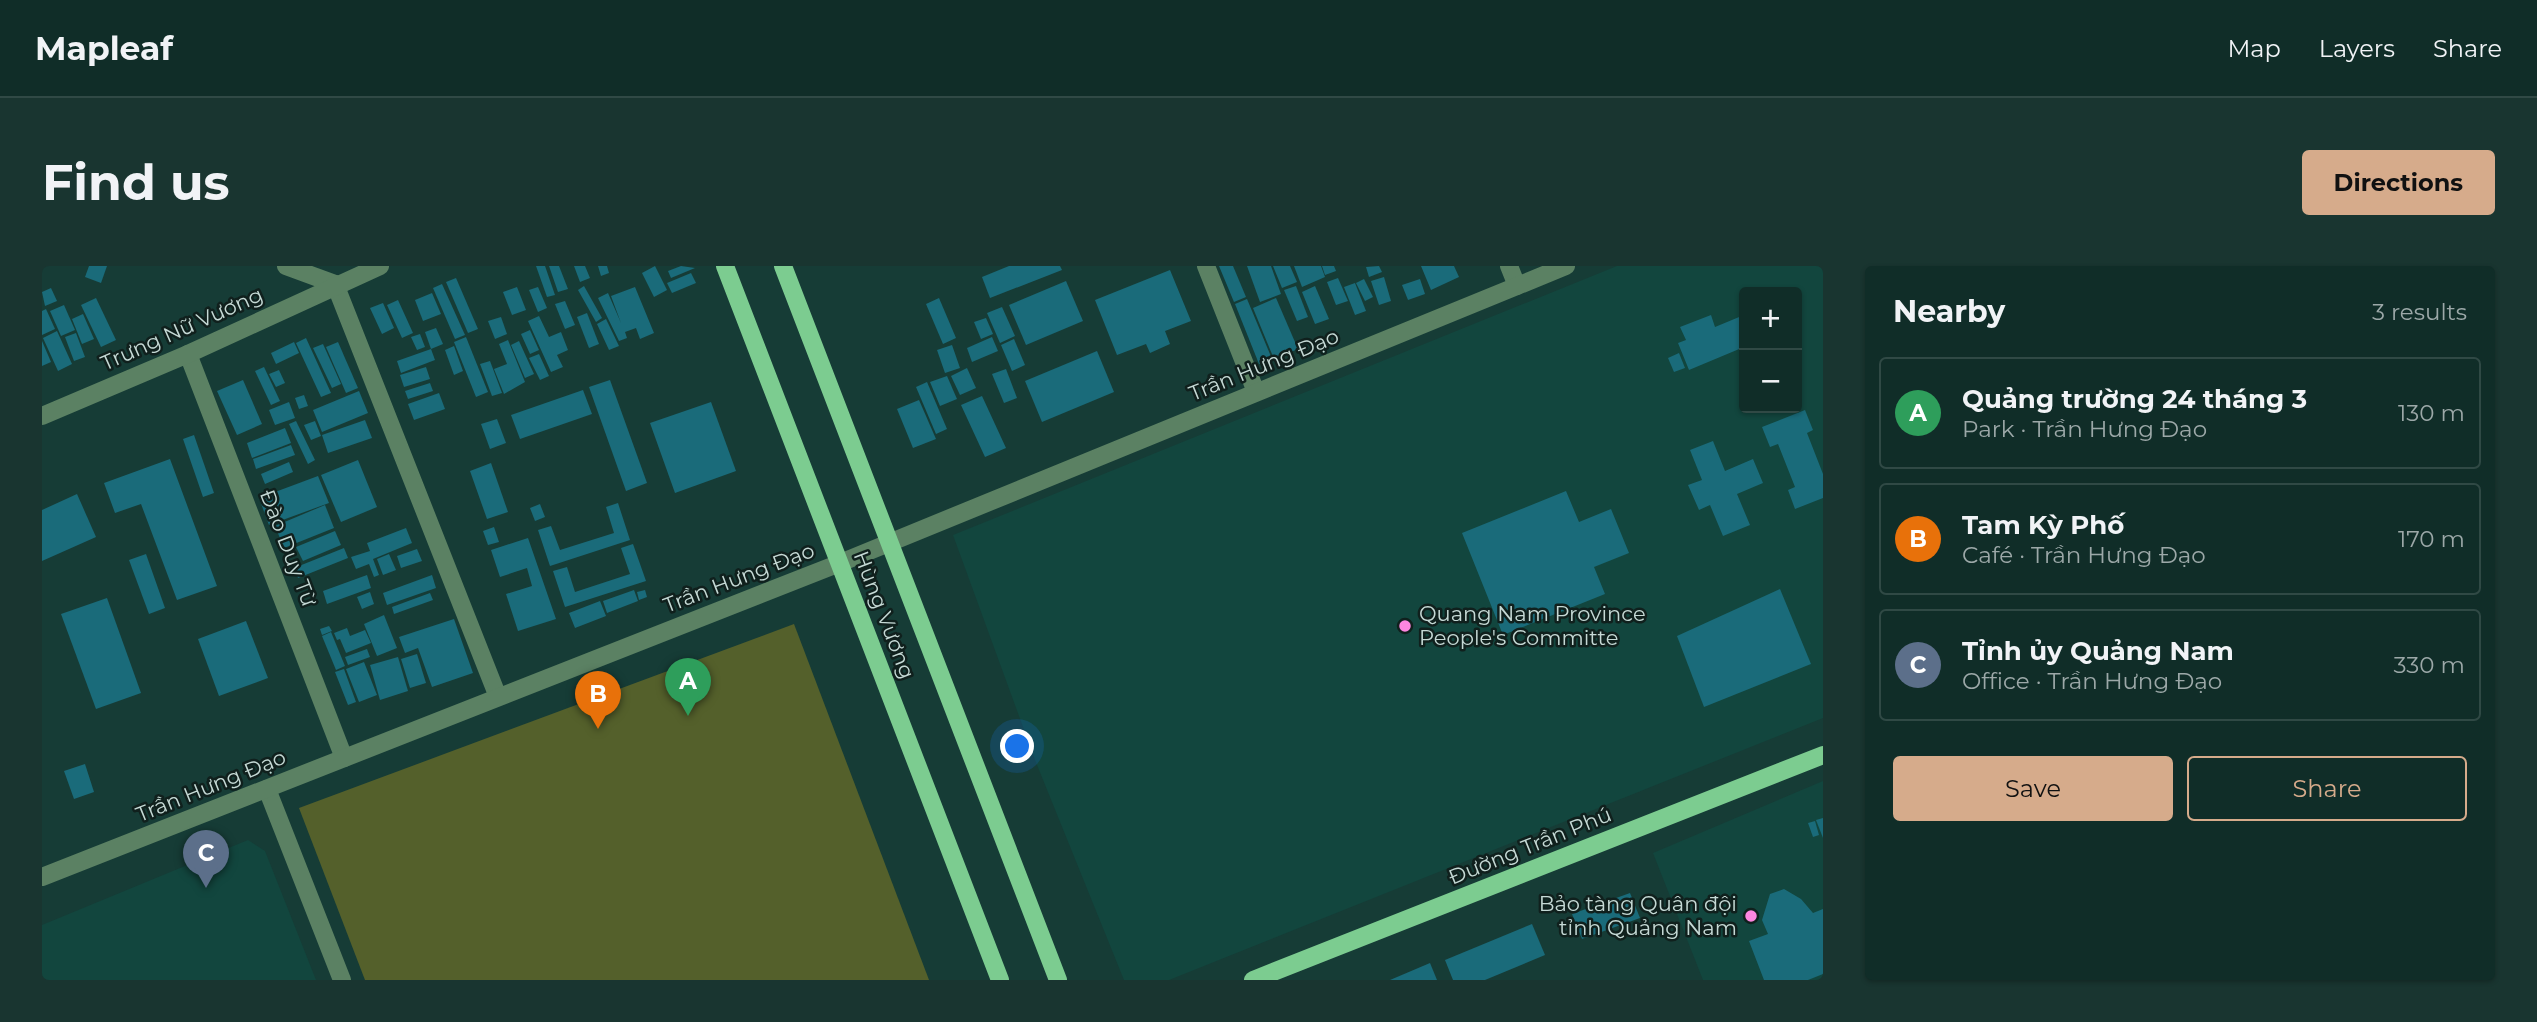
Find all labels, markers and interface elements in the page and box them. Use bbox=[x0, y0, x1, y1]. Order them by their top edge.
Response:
text: Mapleaf bbox=[35, 28, 173, 68]
text: Map bbox=[2227, 34, 2281, 63]
text: Layers bbox=[2319, 34, 2395, 63]
text: Share bbox=[2433, 34, 2502, 63]
button: Directions bbox=[2302, 150, 2495, 215]
text: Find us bbox=[42, 153, 230, 212]
street label: Trưng Nữ Vương bbox=[97, 282, 267, 375]
map controls bbox=[1739, 287, 1802, 413]
button: + bbox=[1739, 287, 1802, 350]
text: Nearby bbox=[1893, 293, 2005, 330]
text: 3 results bbox=[2372, 298, 2467, 326]
street label: Trần Hưng Đạo bbox=[1185, 323, 1342, 406]
button: − bbox=[1739, 350, 1802, 413]
text: Quảng trường 24 tháng 3 bbox=[1962, 383, 2307, 415]
text: A bbox=[1909, 399, 1927, 427]
text: 130 m bbox=[2398, 399, 2465, 427]
text: Park · Trần Hưng Đạo bbox=[1962, 415, 2207, 443]
street label: Đào Duy Từ bbox=[255, 486, 322, 610]
text: Tam Kỳ Phố bbox=[1962, 509, 2124, 541]
text: B bbox=[1909, 525, 1927, 553]
text: 170 m bbox=[2398, 525, 2465, 553]
street label: Trần Hưng Đạo bbox=[660, 537, 818, 618]
text: Café · Trần Hưng Đạo bbox=[1962, 541, 2206, 569]
street label: Hùng Vương bbox=[849, 547, 920, 682]
place label: Quang Nam Province People's Committe bbox=[1419, 601, 1646, 650]
marker: Quang Nam Province People's Committe bbox=[1397, 618, 1413, 634]
text: Tỉnh ủy Quảng Nam bbox=[1962, 635, 2234, 667]
text: C bbox=[1910, 651, 1926, 679]
text: 330 m bbox=[2394, 651, 2465, 679]
pin: A bbox=[665, 658, 711, 716]
text: Office · Trần Hưng Đạo bbox=[1962, 667, 2222, 695]
pin: B bbox=[575, 671, 621, 729]
your location bbox=[1000, 729, 1034, 763]
street label: Trần Hưng Đạo bbox=[132, 744, 289, 827]
button: Save bbox=[1893, 756, 2173, 821]
button: Share bbox=[2187, 756, 2467, 821]
street label: Đường Trần Phú bbox=[1445, 801, 1615, 890]
pin: C bbox=[183, 830, 229, 888]
place label: Bảo tàng Quân đội tỉnh Quảng Nam bbox=[1539, 891, 1737, 940]
marker: Bảo tàng Quân đội tỉnh Quảng Nam bbox=[1743, 908, 1759, 924]

